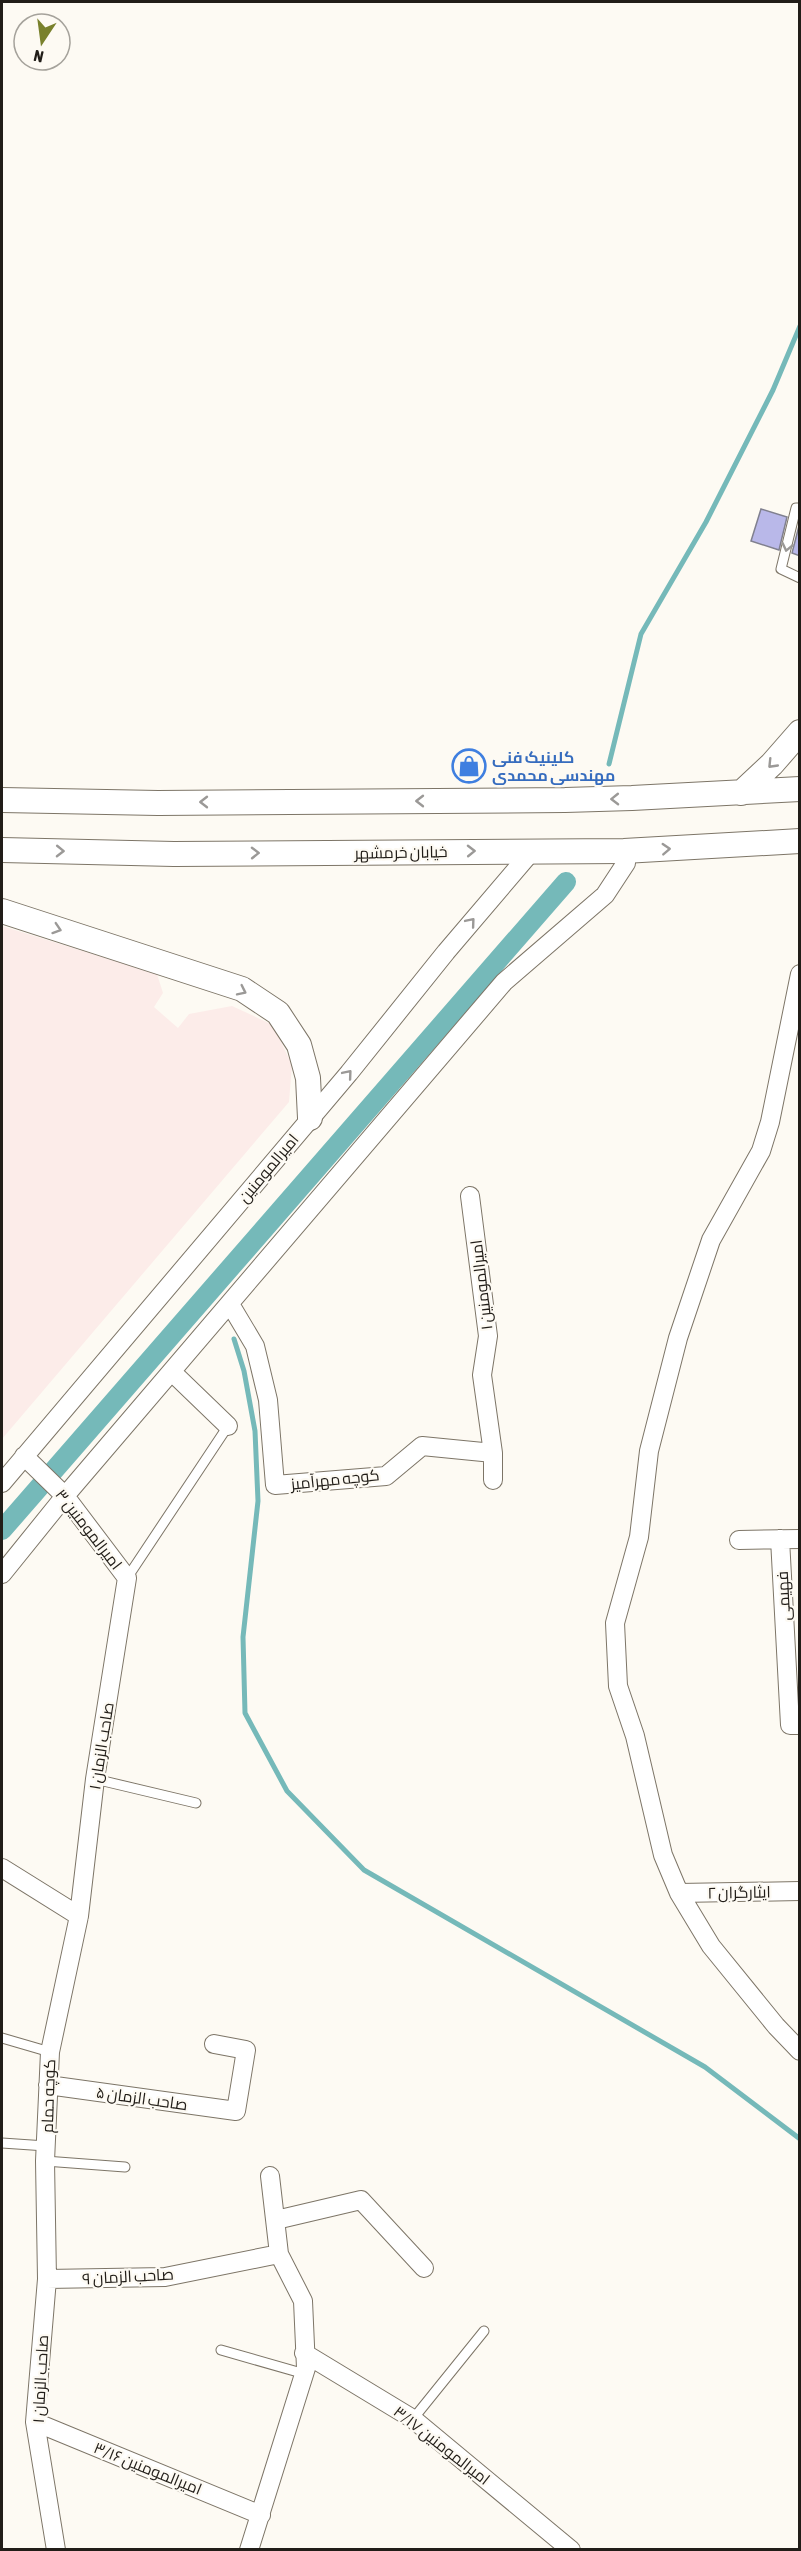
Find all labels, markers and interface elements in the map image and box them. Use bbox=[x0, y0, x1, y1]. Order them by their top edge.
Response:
north arrow bbox=[12, 12, 72, 72]
text: N bbox=[32, 47, 45, 66]
one-way arrow bbox=[781, 542, 794, 552]
shop icon: کلینیک فنی مهندسی محمدی bbox=[451, 748, 487, 784]
place label: کلینیک فنی مهندسی محمدی bbox=[492, 748, 615, 785]
one-way arrow bbox=[768, 757, 779, 768]
one-way arrow bbox=[611, 793, 620, 805]
one-way arrow bbox=[416, 795, 425, 807]
one-way arrow bbox=[200, 796, 209, 809]
street label: خیابان خرمشهر bbox=[353, 842, 448, 864]
one-way arrow bbox=[661, 842, 670, 855]
one-way arrow bbox=[55, 845, 64, 857]
one-way arrow bbox=[466, 845, 475, 857]
one-way arrow bbox=[250, 847, 259, 859]
one-way arrow bbox=[464, 918, 475, 929]
one-way arrow bbox=[51, 922, 62, 935]
one-way arrow bbox=[236, 983, 247, 995]
one-way arrow bbox=[341, 1070, 352, 1081]
street label: امیرالمومنین bbox=[234, 1130, 303, 1207]
street label: امیرالمومنین ۱ bbox=[467, 1239, 497, 1331]
street label: کوچه مهرآمیز bbox=[289, 1465, 381, 1496]
street label: امیرالمومنین ۳ bbox=[51, 1485, 126, 1574]
street label: فهیمی bbox=[773, 1570, 795, 1621]
street label: صاحب الزمان ۱ bbox=[85, 1701, 119, 1791]
street label: ایثارگران ۲ bbox=[707, 1882, 771, 1904]
street label: کوچه حمام bbox=[38, 2059, 61, 2133]
street label: صاحب الزمان ۵ bbox=[95, 2083, 189, 2115]
street label: صاحب الزمان ۹ bbox=[82, 2265, 174, 2289]
street label: صاحب الزمان ۱ bbox=[29, 2334, 53, 2424]
street label: امیرالمومنین ۳/۱۷ bbox=[389, 2402, 494, 2490]
street label: امیرالمومنین ۳/۱۶ bbox=[91, 2438, 205, 2500]

